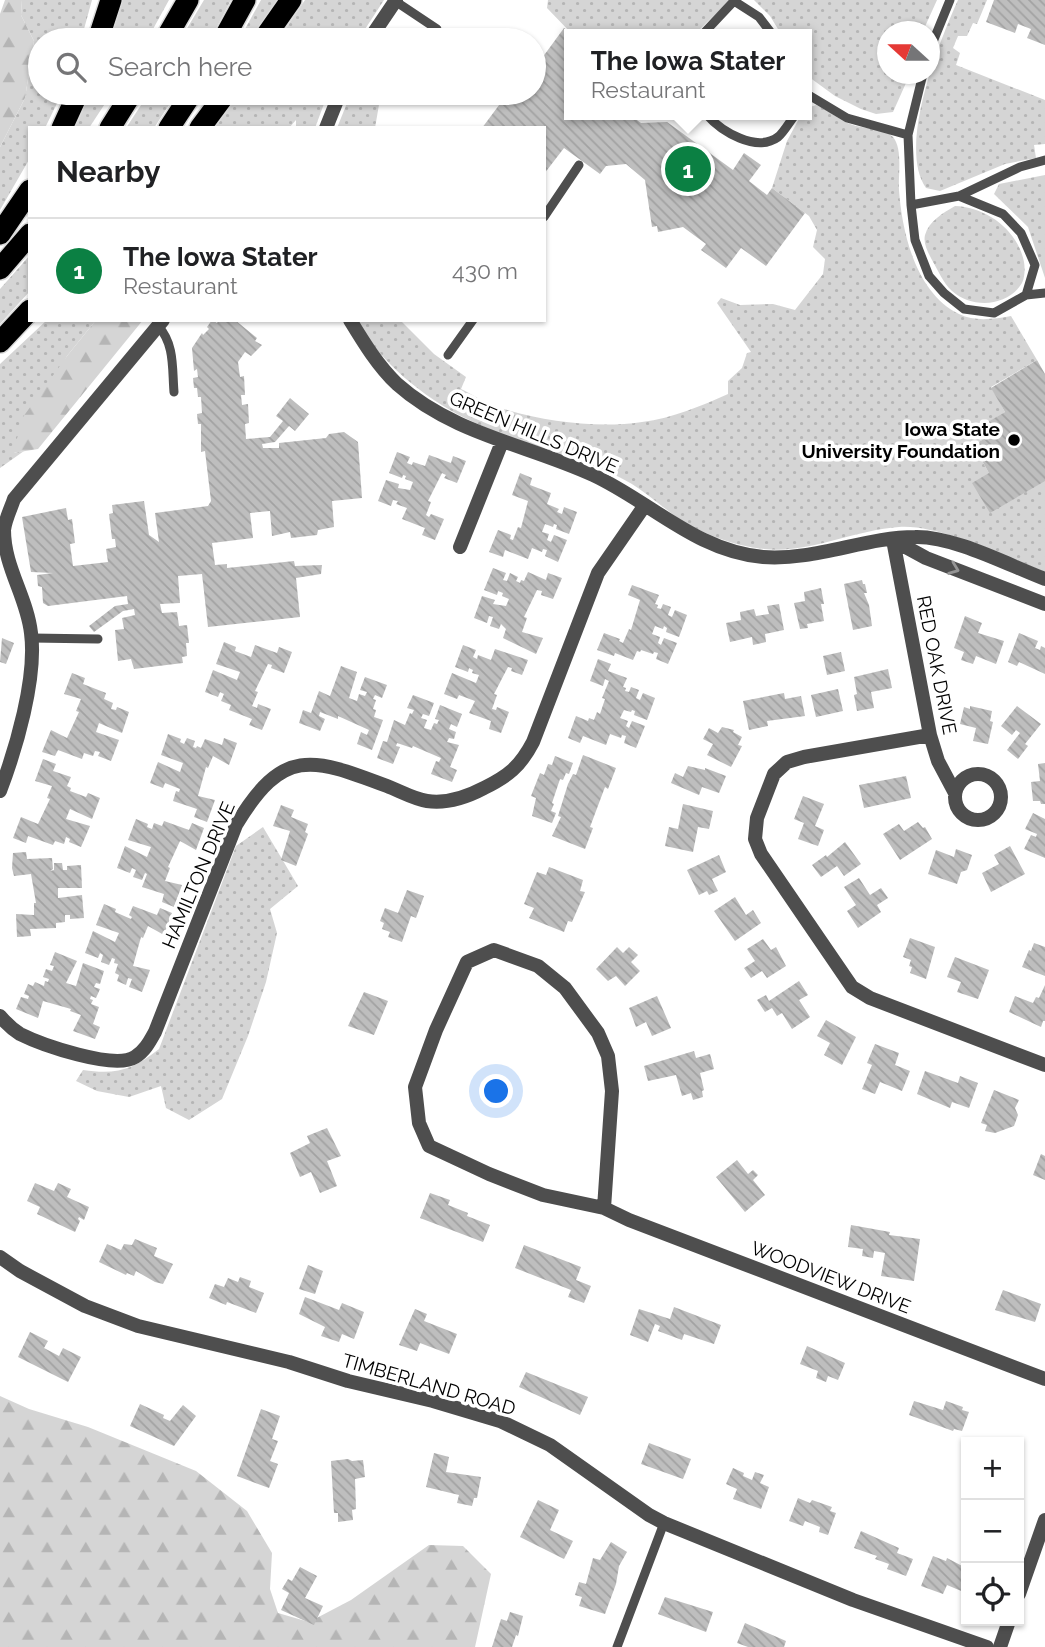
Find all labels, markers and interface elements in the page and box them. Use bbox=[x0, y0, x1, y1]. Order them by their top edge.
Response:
north arrow bbox=[877, 21, 940, 84]
search box bbox=[28, 28, 546, 105]
popup bbox=[564, 29, 812, 120]
text: The Iowa Stater bbox=[591, 46, 785, 76]
icon: search bbox=[52, 48, 90, 86]
text: Search here bbox=[108, 52, 252, 82]
text: Restaurant bbox=[591, 76, 705, 103]
pin: 1 bbox=[665, 143, 711, 195]
text: Nearby bbox=[56, 154, 160, 189]
text: The Iowa Stater bbox=[123, 242, 318, 272]
text: 1 bbox=[73, 257, 85, 284]
text: 430 m bbox=[452, 257, 518, 284]
text: Restaurant bbox=[123, 272, 238, 299]
street label: GREEN HILLS DRIVE bbox=[446, 386, 622, 478]
place label: Iowa State University Foundation bbox=[801, 418, 1000, 462]
marker: Iowa State University Foundation bbox=[1006, 432, 1022, 448]
one-way arrow bbox=[948, 561, 960, 575]
street label: RED OAK DRIVE bbox=[913, 594, 961, 736]
street label: HAMILTON DRIVE bbox=[157, 798, 239, 952]
your location bbox=[479, 1074, 513, 1108]
street label: WOODVIEW DRIVE bbox=[748, 1236, 914, 1318]
street label: TIMBERLAND ROAD bbox=[340, 1349, 518, 1419]
map controls bbox=[961, 1437, 1024, 1626]
button: + bbox=[961, 1437, 1024, 1500]
button: − bbox=[961, 1500, 1024, 1563]
button: locate bbox=[961, 1563, 1024, 1626]

